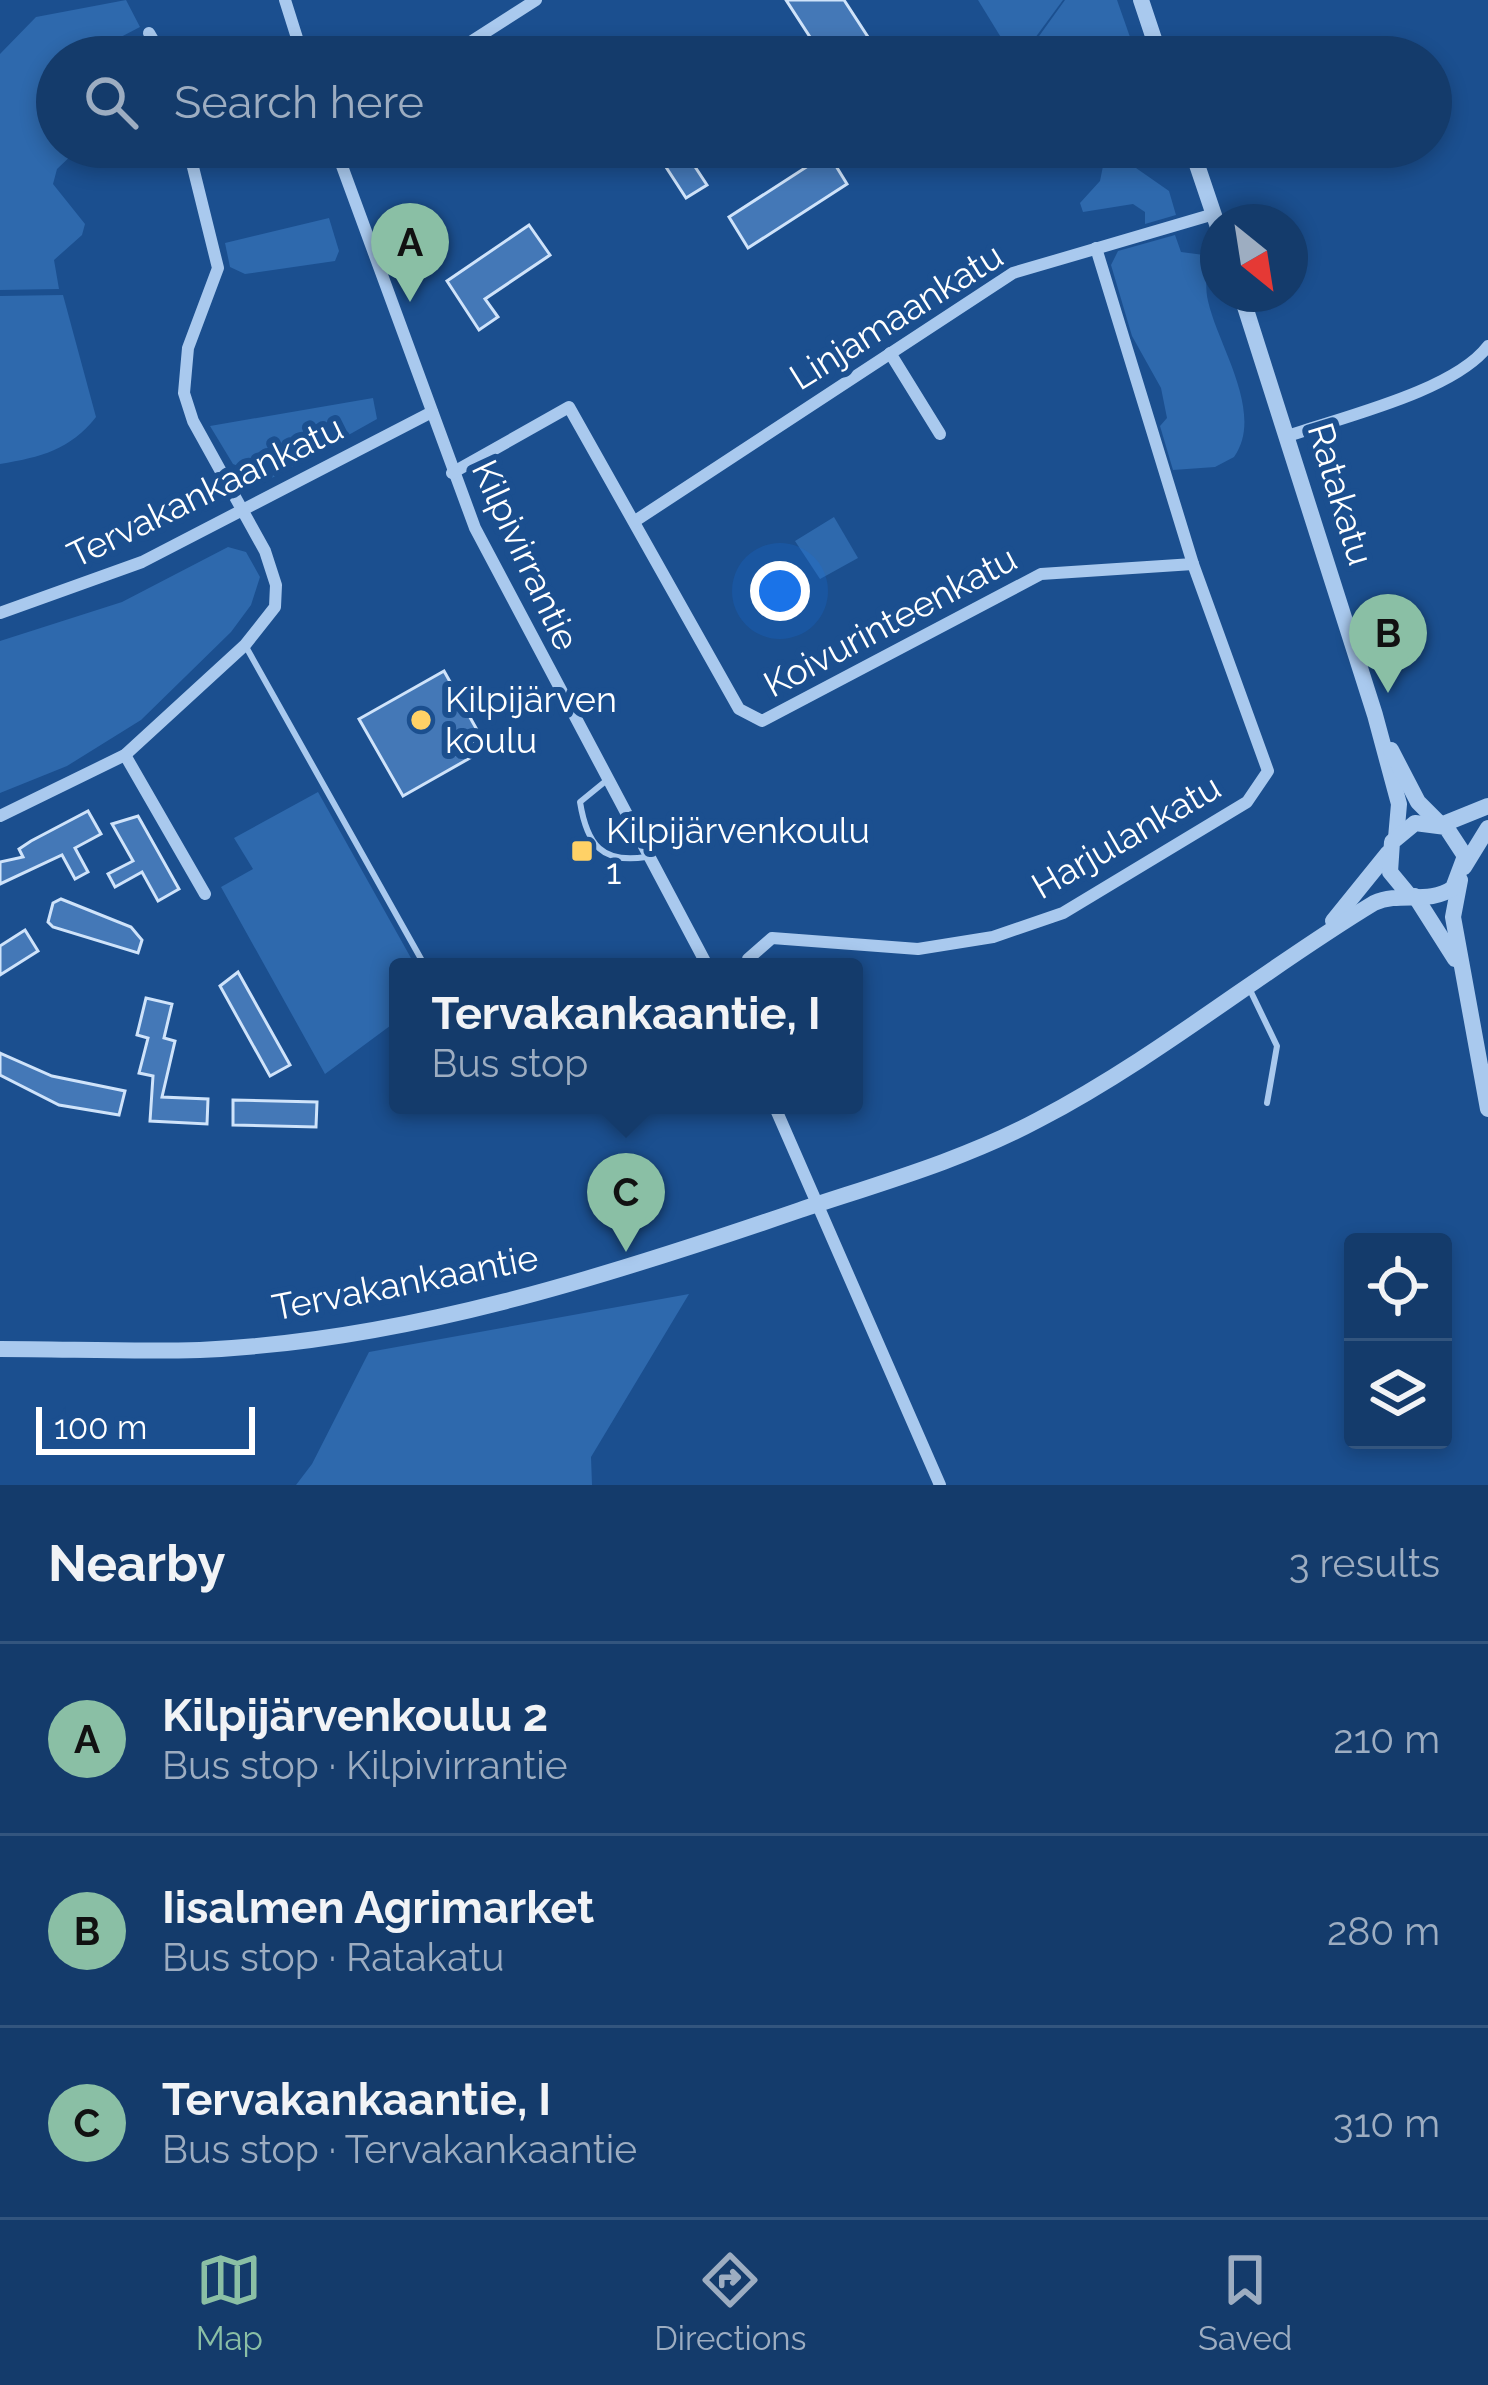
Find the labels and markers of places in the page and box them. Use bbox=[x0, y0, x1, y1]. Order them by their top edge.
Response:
pin: A bbox=[371, 203, 449, 302]
pin: B bbox=[1349, 594, 1427, 693]
place label: Kilpijärven koulu bbox=[445, 678, 617, 761]
marker: Kilpijärven koulu bbox=[408, 707, 434, 733]
place label: Kilpijärvenkoulu 1 bbox=[606, 809, 870, 892]
marker: Kilpijärvenkoulu 1 bbox=[569, 838, 595, 864]
pin: C bbox=[587, 1153, 665, 1252]

